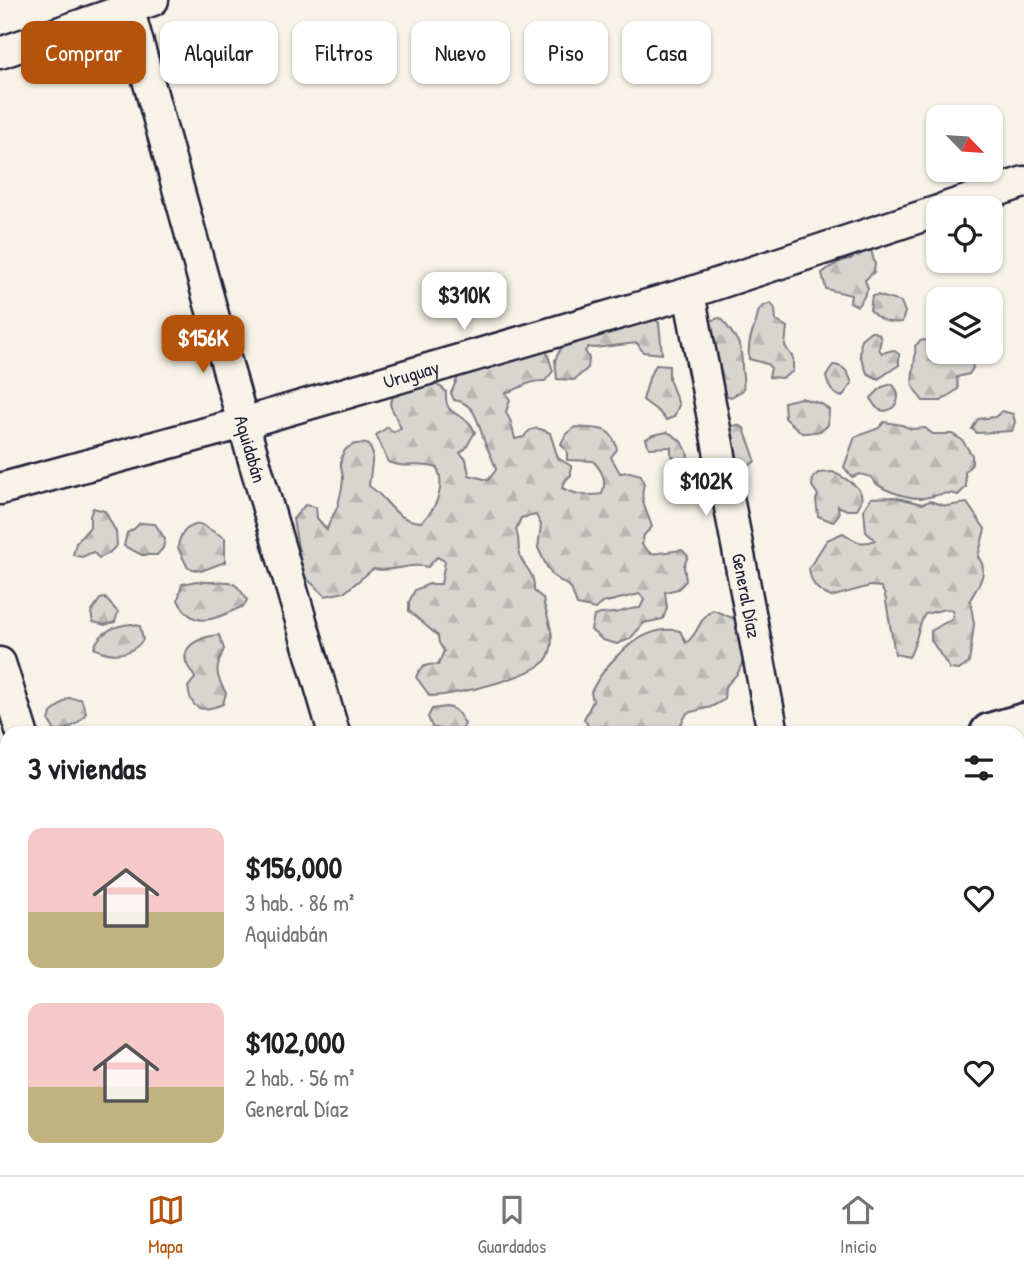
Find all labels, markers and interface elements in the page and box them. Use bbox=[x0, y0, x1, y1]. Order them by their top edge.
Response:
chip: Comprar bbox=[21, 21, 146, 84]
chip: Alquilar bbox=[160, 21, 278, 84]
chip: Filtros bbox=[292, 21, 397, 84]
chip: Nuevo bbox=[411, 21, 510, 84]
chip: Piso bbox=[524, 21, 608, 84]
chip: Casa bbox=[622, 21, 711, 84]
north arrow bbox=[926, 105, 1003, 182]
map controls bbox=[926, 105, 1003, 364]
button: locate bbox=[926, 196, 1003, 273]
pin: $310K bbox=[415, 272, 513, 332]
text: $310K bbox=[438, 279, 490, 310]
button: layers bbox=[926, 287, 1003, 364]
pin: $156K bbox=[154, 316, 252, 375]
text: $156K bbox=[178, 322, 228, 353]
street label: Uruguay bbox=[380, 354, 442, 394]
street label: Aquidabán bbox=[229, 413, 273, 486]
pin: $102K bbox=[657, 458, 755, 518]
text: $102K bbox=[679, 465, 733, 496]
street label: General Díaz bbox=[726, 551, 768, 640]
text: 3 viviendas bbox=[28, 748, 146, 788]
icon: filters bbox=[960, 749, 998, 787]
text: $156,000 bbox=[245, 847, 342, 887]
icon: home bbox=[84, 856, 168, 940]
icon: heart bbox=[960, 879, 998, 917]
text: 3 hab. · 86 m² bbox=[245, 887, 354, 918]
text: Aquidabán bbox=[245, 918, 328, 949]
text: $102,000 bbox=[245, 1022, 345, 1062]
icon: home bbox=[84, 1031, 168, 1115]
icon: heart bbox=[960, 1054, 998, 1092]
text: 2 hab. · 56 m² bbox=[245, 1062, 354, 1093]
text: General Díaz bbox=[245, 1093, 349, 1124]
tab: Mapa bbox=[147, 1191, 185, 1259]
tab: Guardados bbox=[478, 1191, 546, 1259]
tab: Inicio bbox=[839, 1191, 877, 1259]

